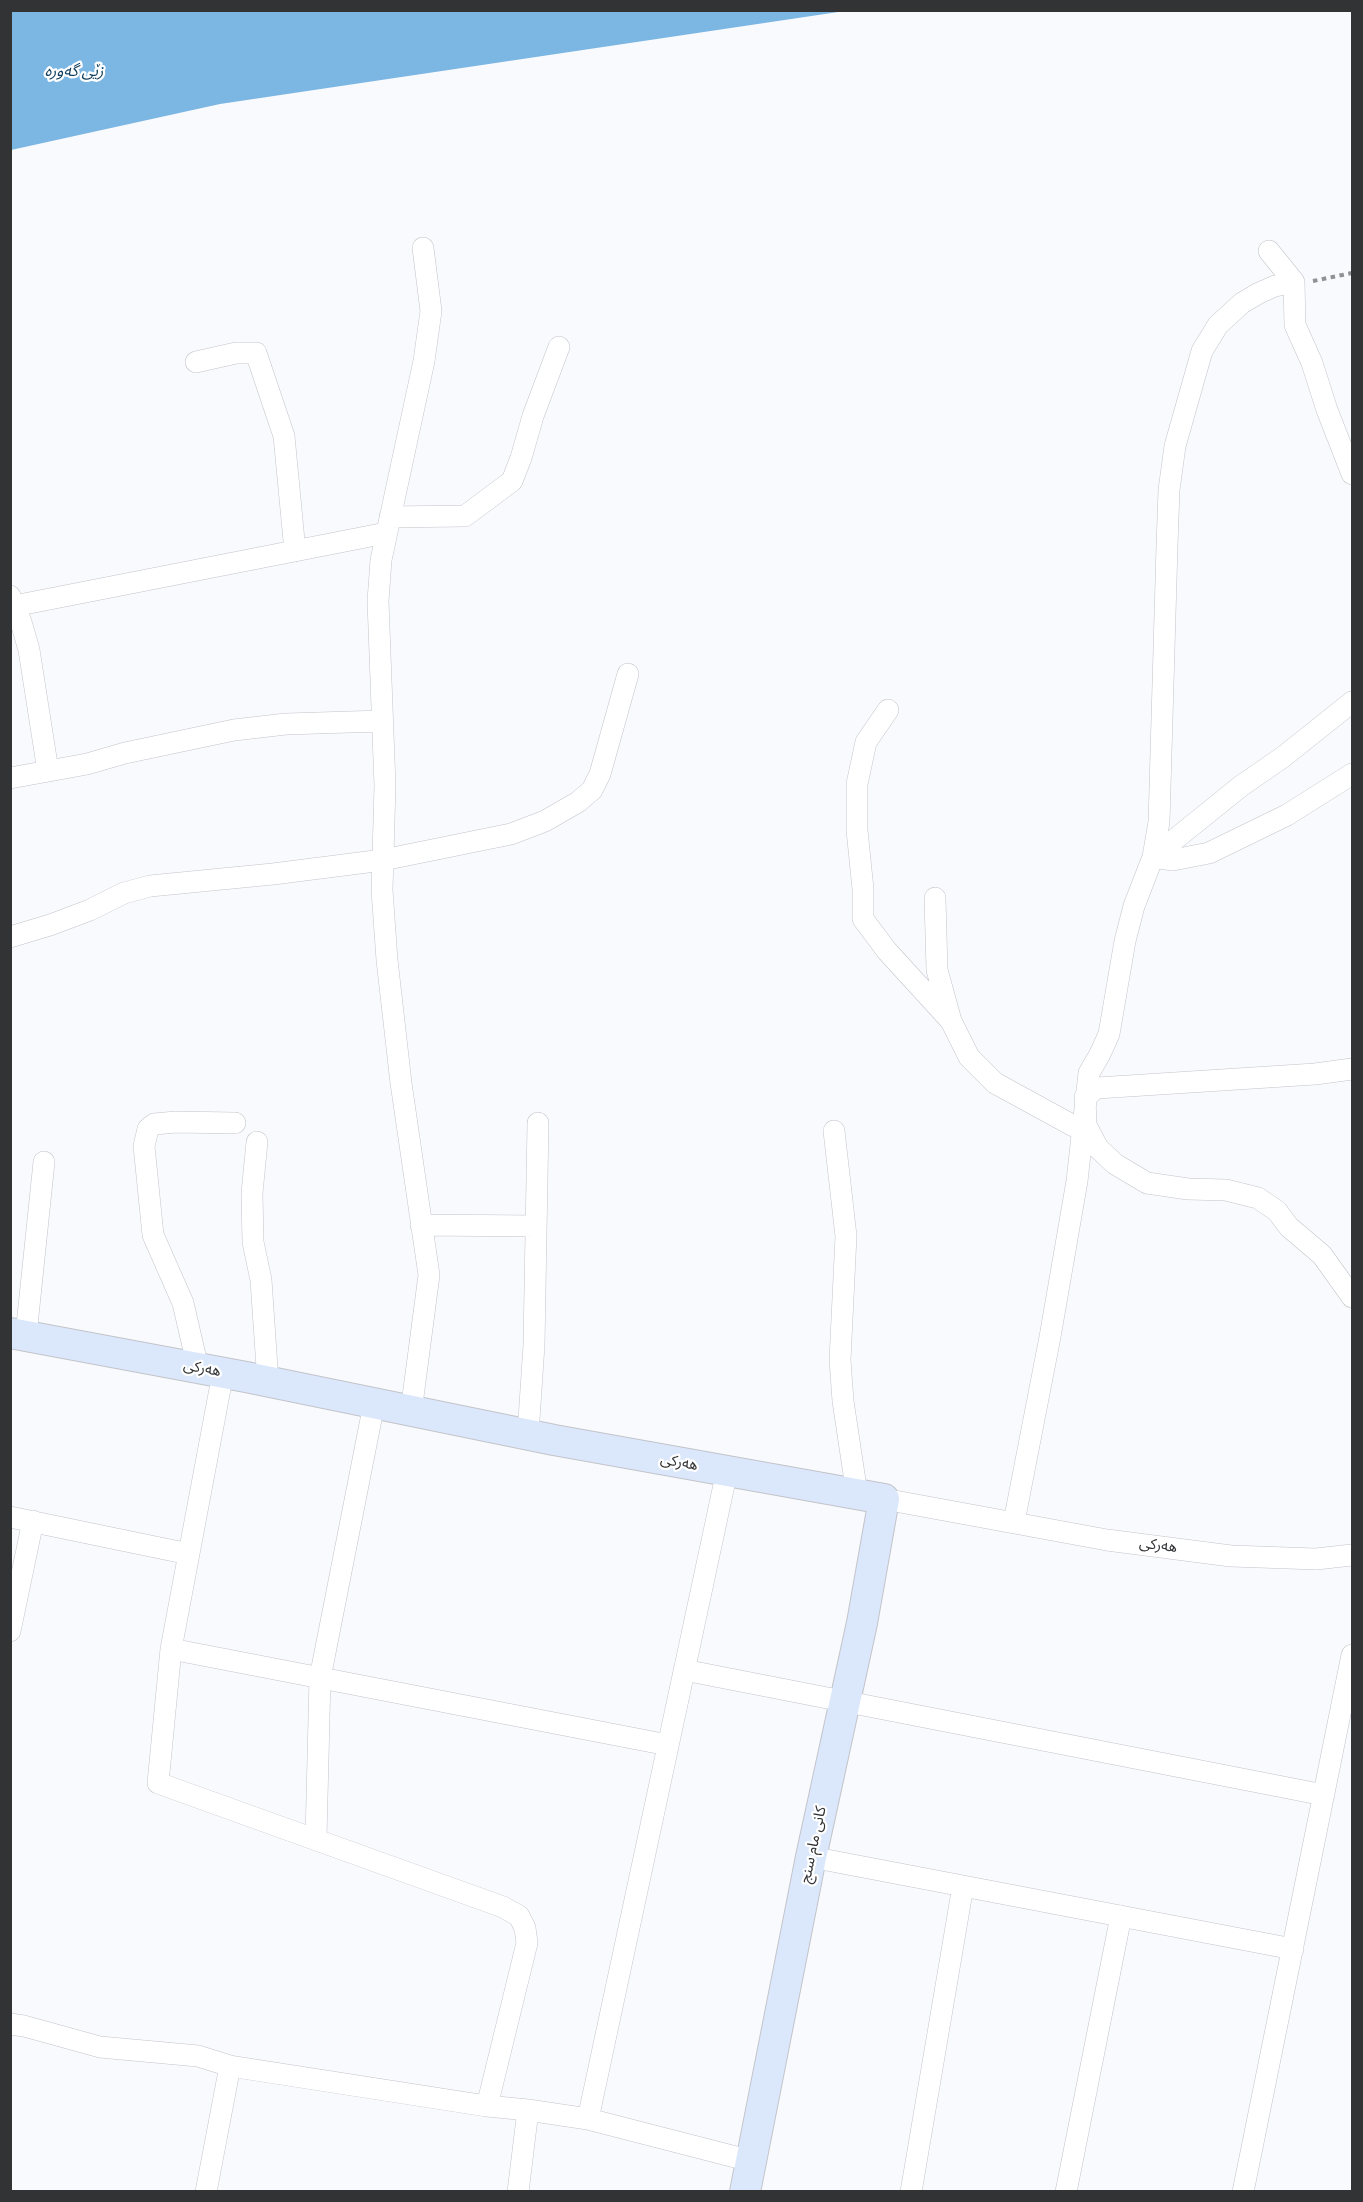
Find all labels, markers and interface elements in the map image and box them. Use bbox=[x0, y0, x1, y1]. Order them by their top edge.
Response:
water label: زێی گەورە bbox=[45, 62, 103, 82]
street label: هەرکی bbox=[182, 1357, 222, 1381]
street label: هەرکی bbox=[659, 1451, 699, 1475]
street label: هەرکی bbox=[1138, 1535, 1178, 1557]
street label: کانی مام سنج bbox=[797, 1805, 831, 1885]

